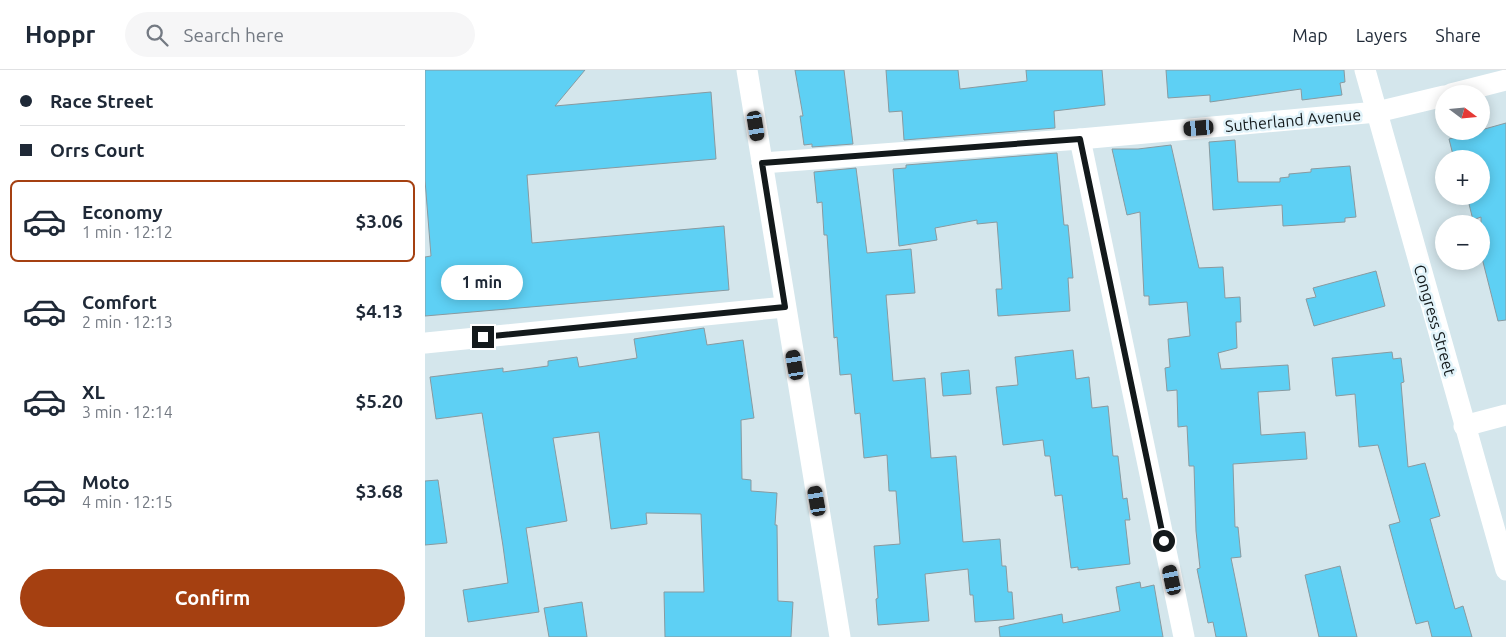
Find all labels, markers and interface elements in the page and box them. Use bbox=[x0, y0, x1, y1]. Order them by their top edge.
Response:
search box bbox=[125, 12, 475, 57]
text: Hoppr bbox=[25, 21, 95, 48]
icon: search bbox=[143, 21, 171, 49]
text: Search here bbox=[183, 24, 284, 46]
text: Map bbox=[1292, 25, 1328, 45]
text: Layers bbox=[1356, 25, 1407, 45]
text: Share bbox=[1435, 25, 1481, 45]
north arrow bbox=[1435, 85, 1490, 140]
map controls bbox=[1435, 85, 1490, 270]
text: Race Street bbox=[50, 90, 154, 112]
street label: Sutherland Avenue bbox=[1224, 105, 1362, 135]
car bbox=[746, 110, 765, 142]
car bbox=[1183, 119, 1214, 137]
text: Orrs Court bbox=[50, 139, 145, 161]
button: + bbox=[1435, 150, 1490, 205]
icon: car bbox=[22, 199, 67, 244]
text: Economy bbox=[82, 201, 163, 223]
text: $3.06 bbox=[355, 210, 403, 232]
button: − bbox=[1435, 215, 1490, 270]
text: 1 min · 12:12 bbox=[82, 223, 173, 241]
street label: Congress Street bbox=[1411, 262, 1460, 378]
callout: 1 min bbox=[442, 264, 524, 300]
text: 1 min bbox=[462, 273, 502, 291]
icon: car bbox=[22, 289, 67, 334]
text: Comfort bbox=[82, 291, 157, 313]
text: $4.13 bbox=[355, 300, 403, 322]
text: 2 min · 12:13 bbox=[82, 313, 173, 331]
route end bbox=[472, 326, 494, 348]
car bbox=[785, 349, 804, 381]
icon: car bbox=[22, 379, 67, 424]
text: XL bbox=[82, 381, 105, 403]
text: $5.20 bbox=[355, 390, 403, 412]
text: 3 min · 12:14 bbox=[82, 403, 173, 421]
icon: car bbox=[22, 469, 67, 514]
text: Moto bbox=[82, 471, 130, 493]
text: $3.68 bbox=[355, 480, 403, 502]
car bbox=[807, 485, 826, 517]
text: 4 min · 12:15 bbox=[82, 493, 173, 511]
route start bbox=[1153, 530, 1175, 552]
car bbox=[1161, 564, 1182, 596]
button: Confirm bbox=[20, 569, 405, 627]

